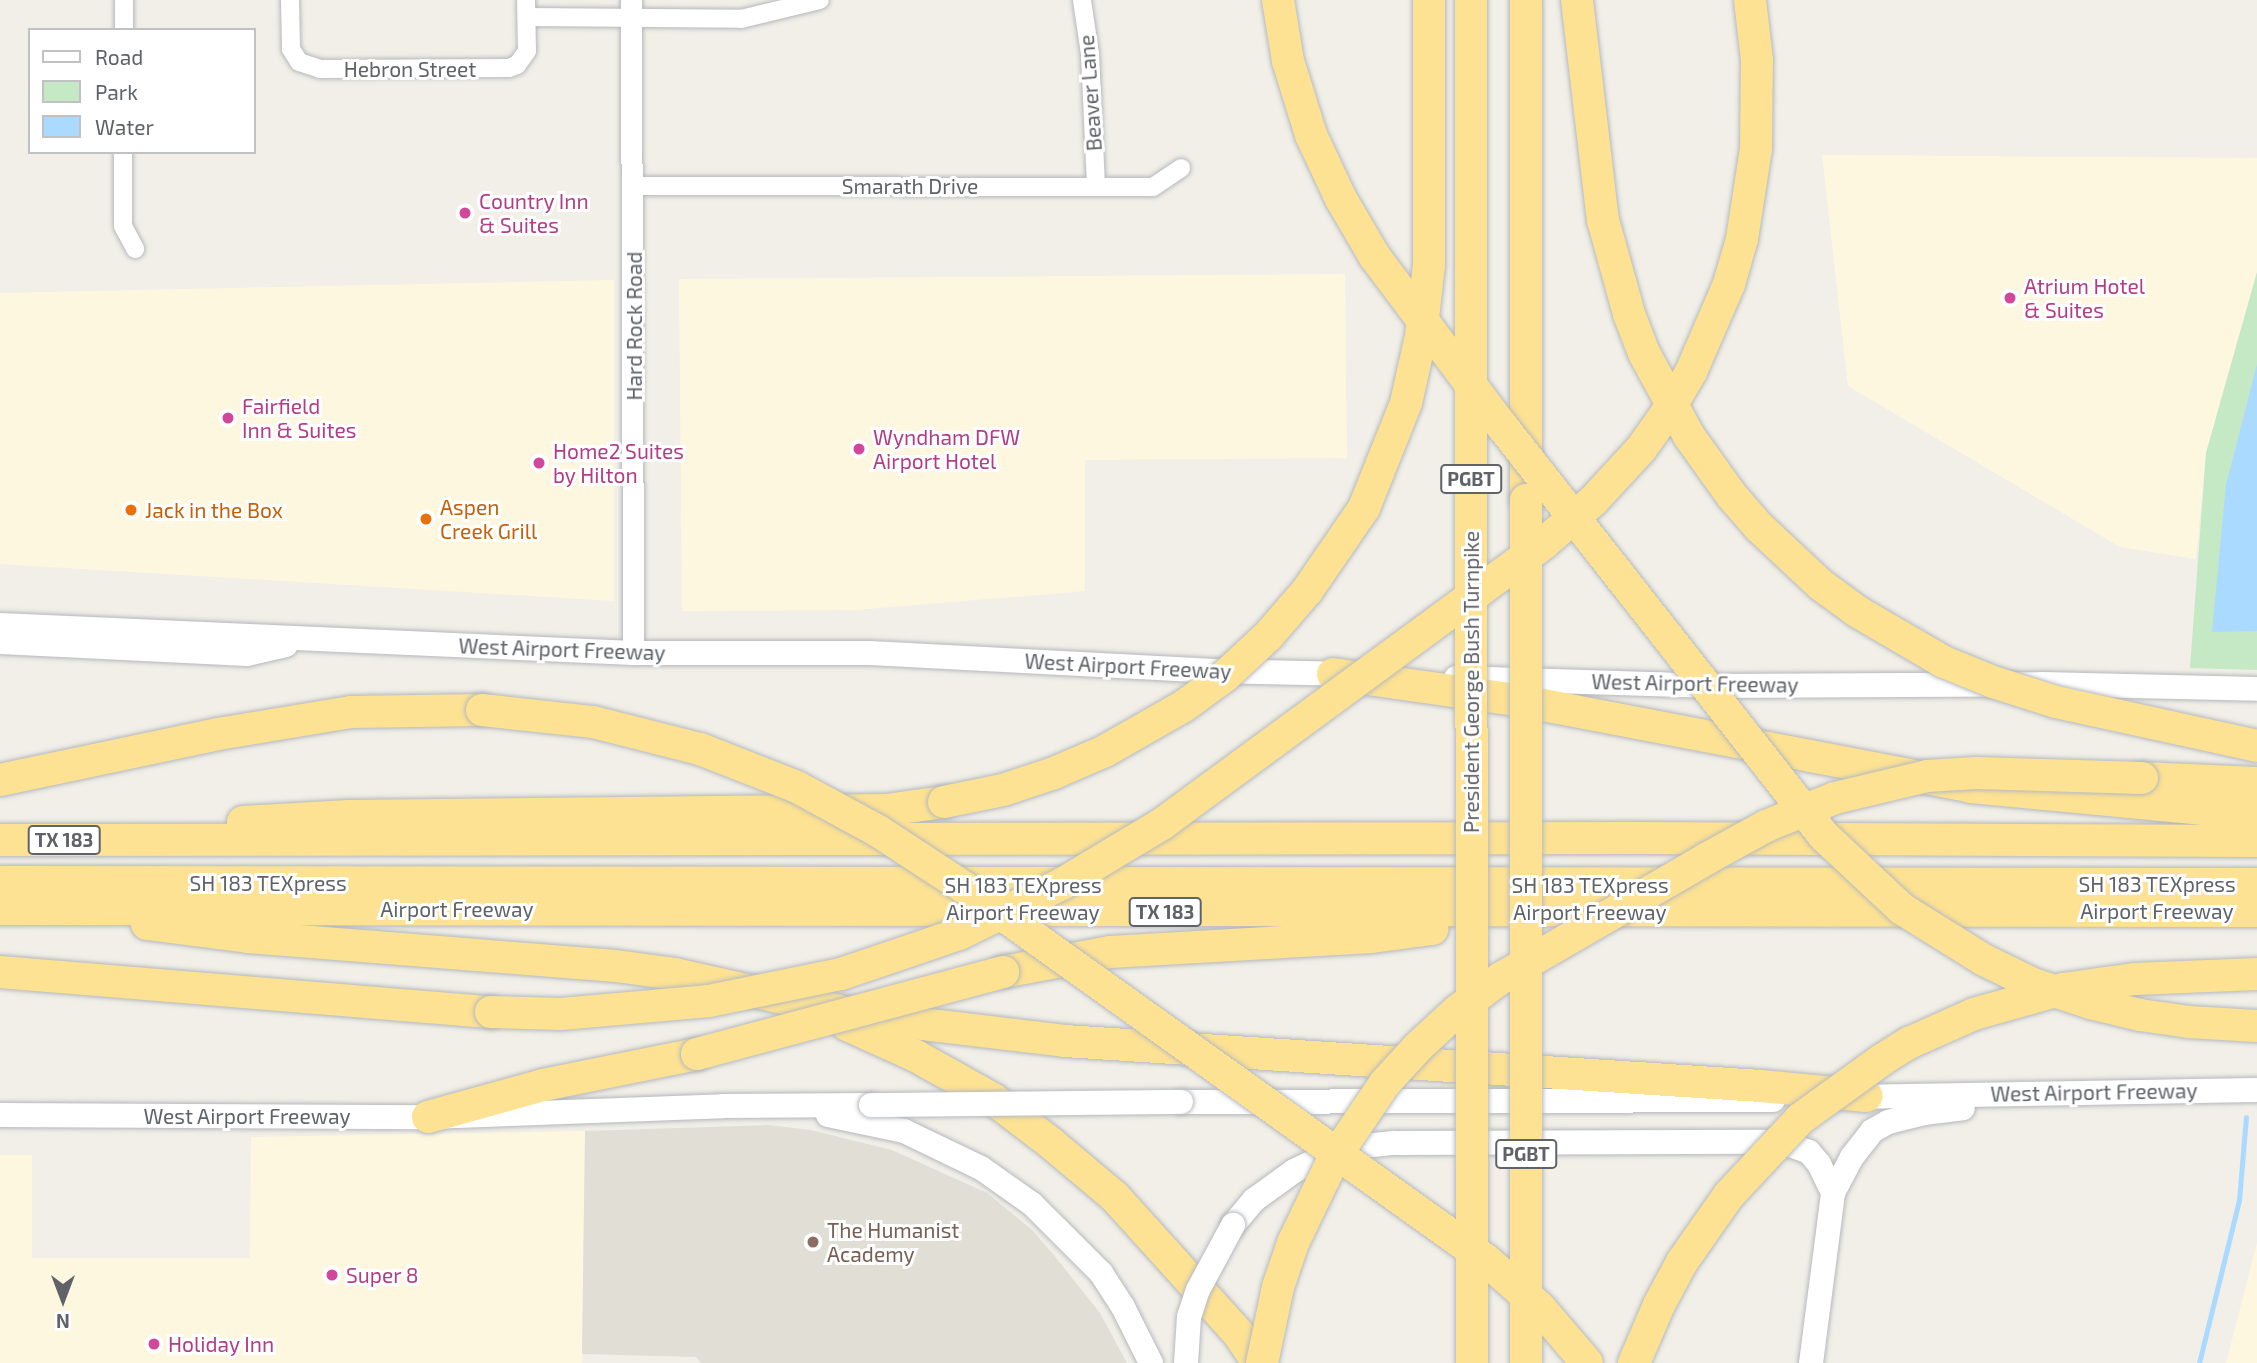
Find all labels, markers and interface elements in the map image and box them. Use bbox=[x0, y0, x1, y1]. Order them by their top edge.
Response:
legend bbox=[28, 28, 256, 154]
street label: Beaver Lane bbox=[1073, 34, 1107, 152]
text: Road bbox=[95, 44, 143, 69]
street label: Hebron Street bbox=[344, 56, 476, 82]
text: Park bbox=[95, 79, 138, 104]
text: Water bbox=[95, 114, 154, 139]
street label: Smarath Drive bbox=[842, 173, 978, 199]
place label: Country Inn & Suites bbox=[479, 188, 589, 238]
marker: Country Inn & Suites bbox=[457, 205, 473, 221]
street label: Hard Rock Road bbox=[621, 251, 647, 401]
place label: Atrium Hotel & Suites bbox=[2024, 273, 2145, 323]
marker: Atrium Hotel & Suites bbox=[2002, 290, 2018, 306]
place label: Fairfield Inn & Suites bbox=[242, 393, 356, 443]
marker: Fairfield Inn & Suites bbox=[220, 410, 236, 426]
place label: Wyndham DFW Airport Hotel bbox=[873, 424, 1020, 474]
place label: Home2 Suites by Hilton bbox=[553, 438, 684, 488]
marker: Wyndham DFW Airport Hotel bbox=[851, 441, 867, 457]
marker: Home2 Suites by Hilton bbox=[531, 455, 547, 471]
road number: PGBT bbox=[1440, 464, 1502, 494]
place label: Aspen Creek Grill bbox=[440, 494, 537, 544]
place label: Jack in the Box bbox=[145, 497, 283, 523]
marker: Jack in the Box bbox=[123, 502, 139, 518]
marker: Aspen Creek Grill bbox=[418, 511, 434, 527]
street label: President George Bush Turnpike bbox=[1458, 531, 1484, 833]
street label: West Airport Freeway bbox=[458, 633, 666, 665]
street label: West Airport Freeway bbox=[1024, 648, 1232, 684]
street label: West Airport Freeway bbox=[1591, 669, 1799, 697]
road number: TX 183 bbox=[27, 824, 101, 856]
street label: SH 183 TEXpress bbox=[189, 870, 347, 896]
street label: SH 183 TEXpress bbox=[2078, 871, 2236, 897]
street label: SH 183 TEXpress bbox=[944, 872, 1102, 898]
street label: SH 183 TEXpress bbox=[1511, 872, 1669, 898]
street label: Airport Freeway bbox=[380, 896, 534, 922]
road number: TX 183 bbox=[1128, 896, 1202, 928]
street label: Airport Freeway bbox=[2080, 898, 2234, 924]
street label: Airport Freeway bbox=[946, 899, 1100, 925]
street label: Airport Freeway bbox=[1513, 899, 1667, 925]
street label: West Airport Freeway bbox=[1990, 1078, 2198, 1106]
street label: West Airport Freeway bbox=[143, 1103, 351, 1129]
road number: PGBT bbox=[1494, 1138, 1558, 1170]
place label: The Humanist Academy bbox=[827, 1217, 959, 1267]
marker: The Humanist Academy bbox=[805, 1234, 821, 1250]
place label: Super 8 bbox=[346, 1262, 419, 1288]
north arrow bbox=[28, 1265, 98, 1335]
marker: Super 8 bbox=[324, 1267, 340, 1283]
text: N bbox=[56, 1310, 70, 1333]
place label: Holiday Inn bbox=[168, 1331, 275, 1357]
marker: Holiday Inn bbox=[146, 1336, 162, 1352]

